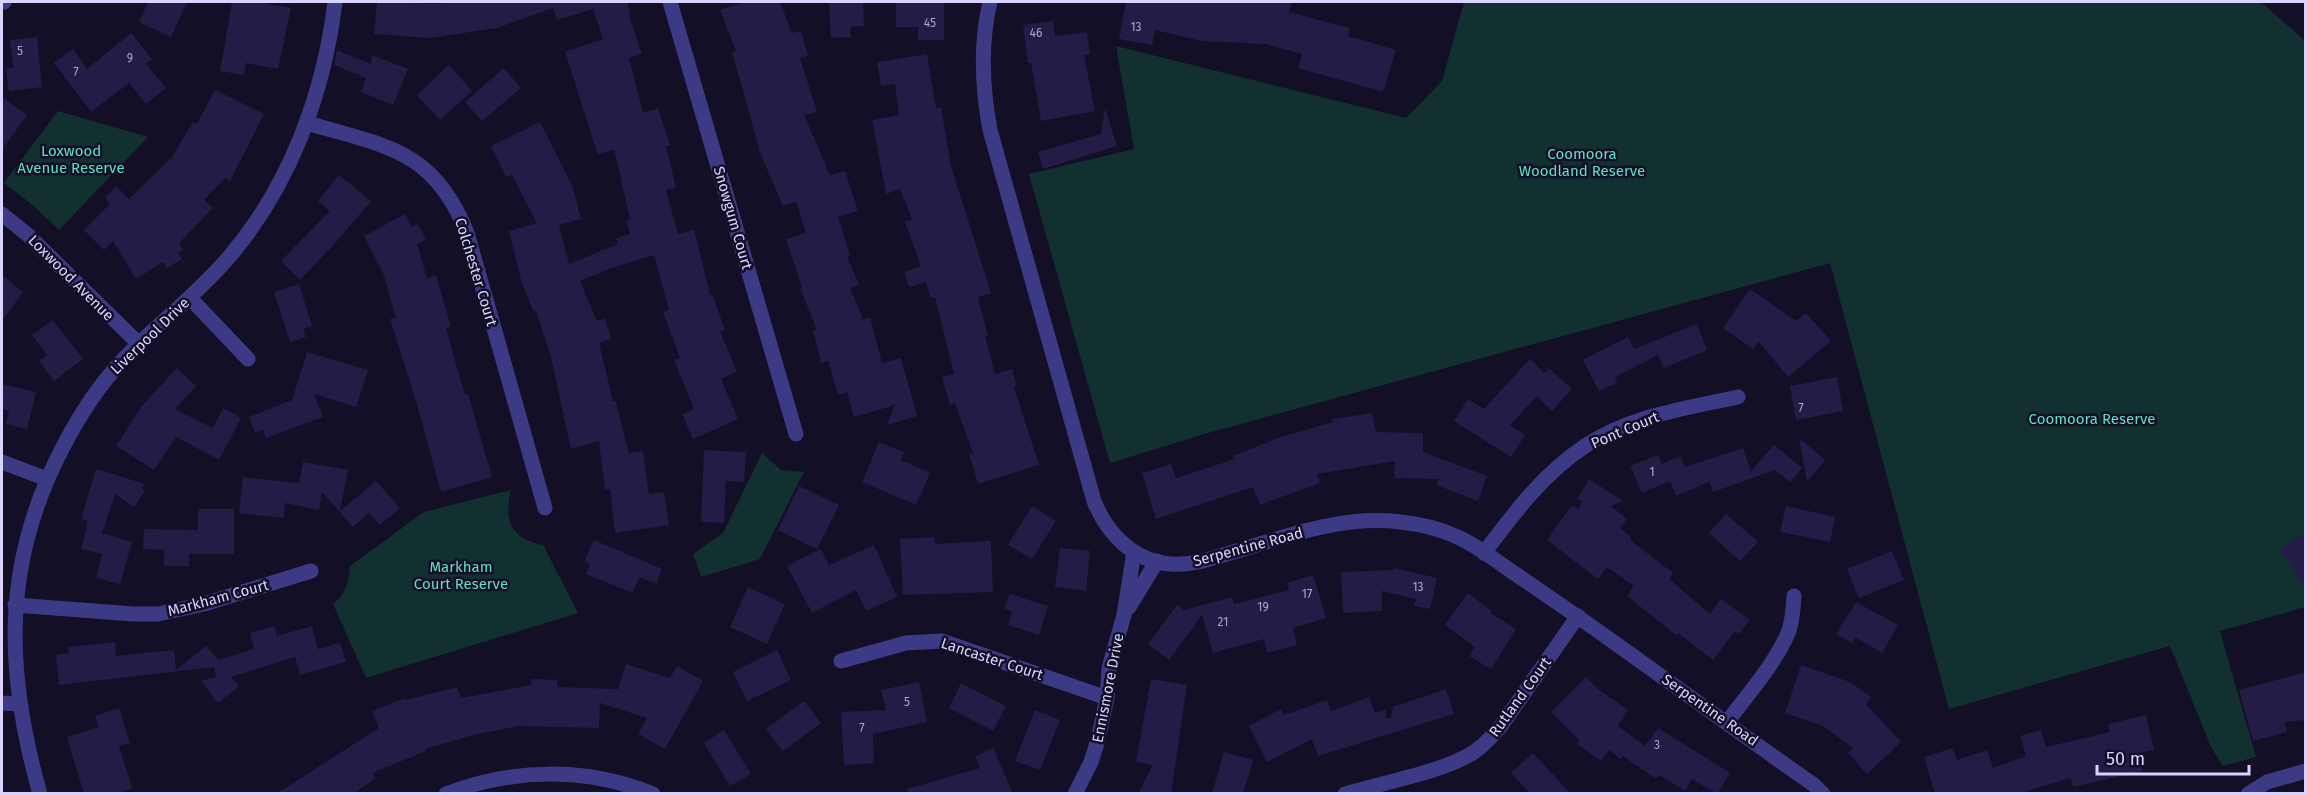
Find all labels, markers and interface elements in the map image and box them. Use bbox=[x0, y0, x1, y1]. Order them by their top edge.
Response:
house number: 45 bbox=[924, 16, 936, 30]
house number: 13 bbox=[1130, 20, 1142, 34]
house number: 46 bbox=[1030, 26, 1042, 40]
house number: 5 bbox=[17, 44, 23, 58]
house number: 9 bbox=[127, 51, 133, 65]
house number: 7 bbox=[73, 65, 79, 79]
park label: Loxwood Avenue Reserve bbox=[17, 142, 125, 177]
park label: Coomoora Woodland Reserve bbox=[1519, 145, 1645, 180]
street label: Snowgum Court bbox=[710, 164, 756, 272]
street label: Colchester Court bbox=[451, 216, 501, 329]
street label: Loxwood Avenue bbox=[24, 231, 118, 325]
street label: Liverpool Drive bbox=[107, 294, 193, 378]
house number: 7 bbox=[1798, 401, 1804, 415]
street label: Pont Court bbox=[1588, 407, 1662, 452]
park label: Coomoora Reserve bbox=[2029, 410, 2155, 428]
house number: 1 bbox=[1649, 465, 1655, 479]
street label: Serpentine Road bbox=[1191, 524, 1305, 570]
park label: Markham Court Reserve bbox=[414, 558, 508, 593]
street label: Markham Court bbox=[165, 576, 271, 620]
house number: 13 bbox=[1412, 580, 1424, 594]
house number: 17 bbox=[1302, 587, 1312, 601]
house number: 19 bbox=[1257, 600, 1269, 614]
house number: 21 bbox=[1218, 615, 1228, 629]
street label: Ennismore Drive bbox=[1089, 632, 1127, 744]
street label: Lancaster Court bbox=[939, 634, 1046, 684]
street label: Rutland Court bbox=[1485, 653, 1555, 740]
street label: Serpentine Road bbox=[1658, 670, 1762, 750]
house number: 5 bbox=[904, 695, 910, 709]
house number: 7 bbox=[859, 721, 865, 735]
house number: 3 bbox=[1654, 738, 1660, 752]
scale bar bbox=[2097, 738, 2248, 776]
text: 50 m bbox=[2106, 748, 2145, 770]

